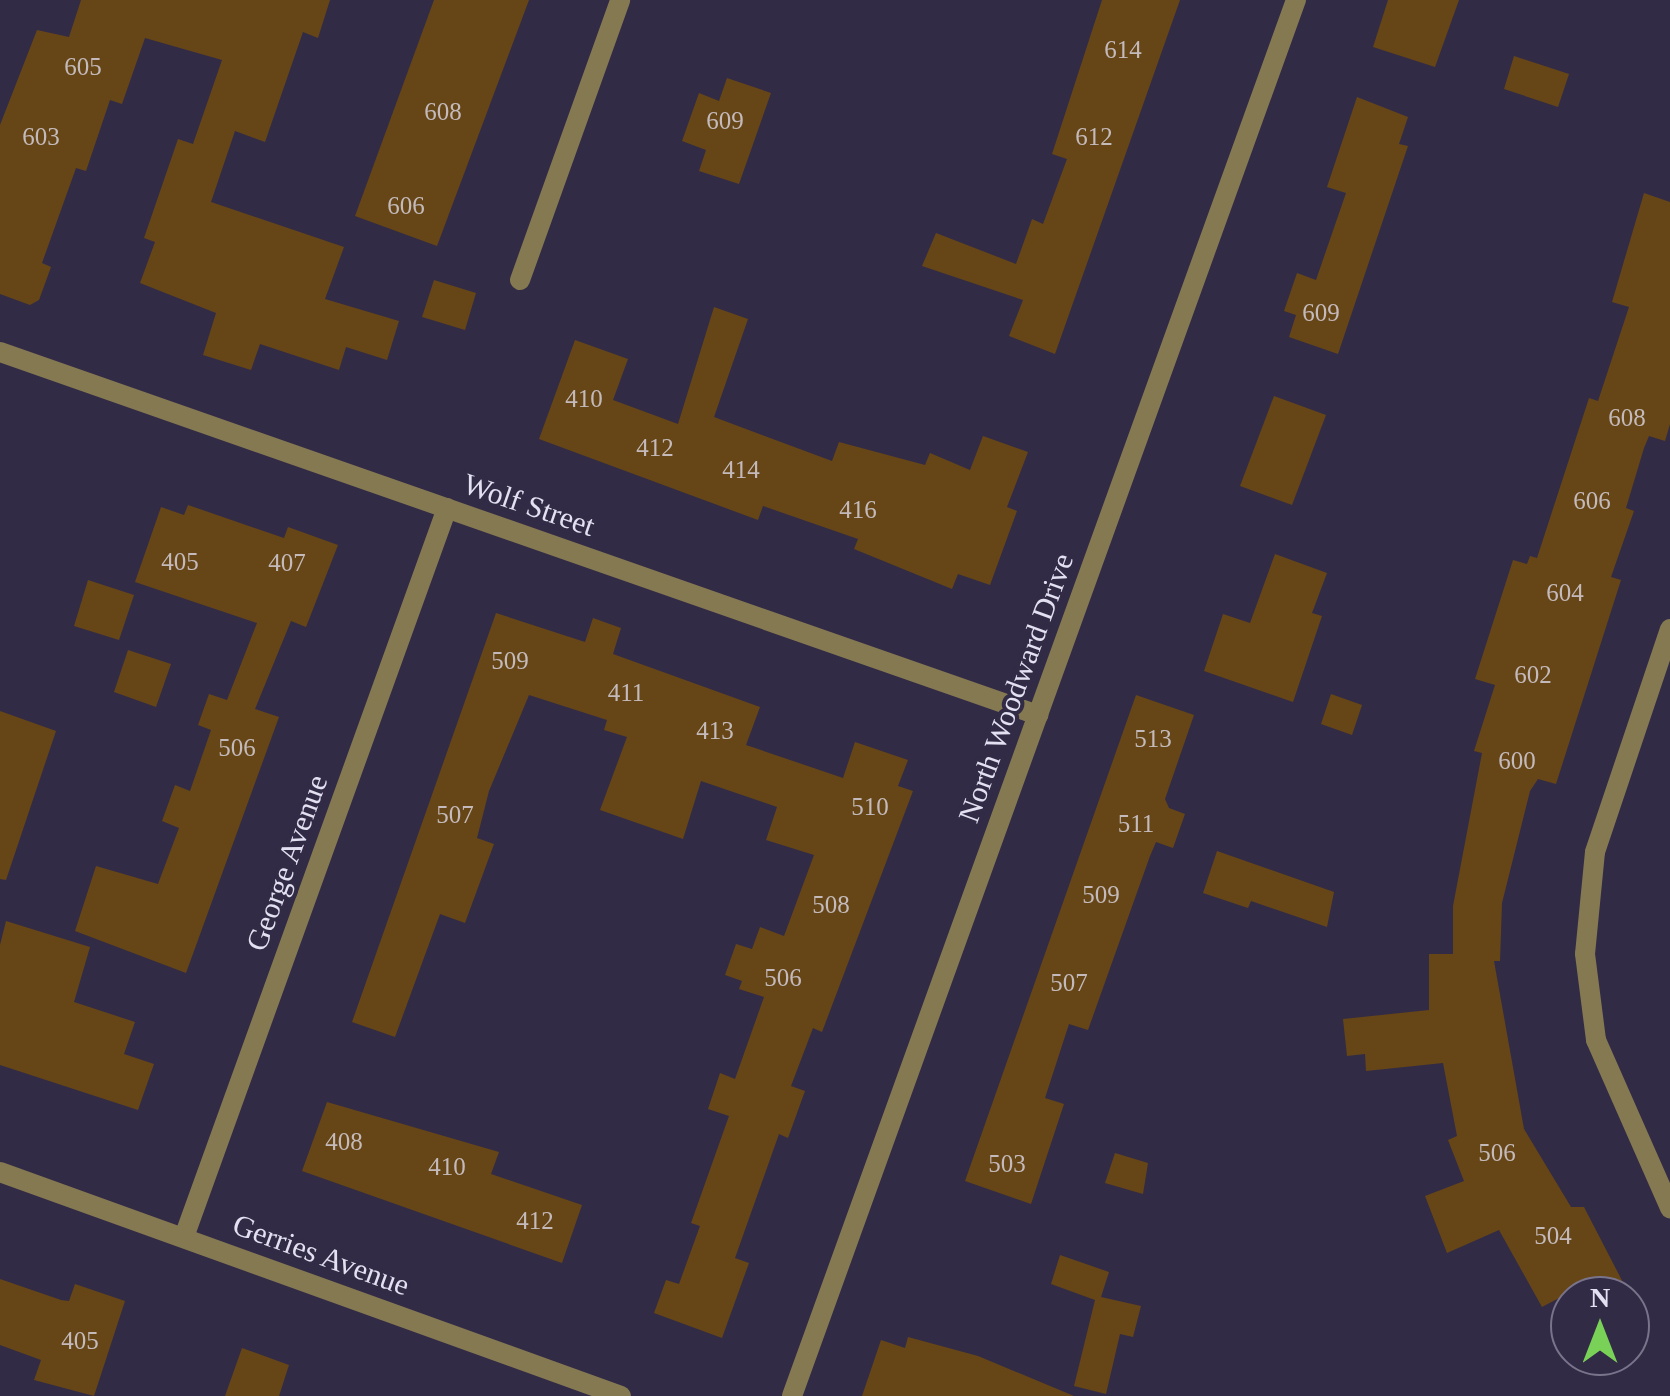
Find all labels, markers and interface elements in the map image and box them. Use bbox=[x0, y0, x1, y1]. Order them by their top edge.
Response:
house number: 614 bbox=[1104, 35, 1142, 65]
house number: 605 bbox=[64, 52, 102, 82]
house number: 608 bbox=[424, 97, 462, 127]
house number: 609 bbox=[706, 106, 744, 136]
house number: 603 bbox=[22, 122, 60, 152]
house number: 612 bbox=[1075, 122, 1113, 152]
house number: 606 bbox=[387, 191, 425, 221]
house number: 609 bbox=[1302, 298, 1340, 328]
house number: 410 bbox=[565, 384, 603, 414]
house number: 608 bbox=[1608, 403, 1646, 433]
house number: 412 bbox=[636, 433, 674, 463]
house number: 414 bbox=[722, 455, 760, 485]
street label: Wolf Street bbox=[459, 466, 599, 544]
house number: 606 bbox=[1573, 486, 1611, 516]
house number: 416 bbox=[839, 495, 877, 525]
house number: 405 bbox=[161, 547, 199, 577]
house number: 407 bbox=[268, 548, 306, 578]
street label: North Woodward Drive bbox=[950, 548, 1082, 828]
house number: 604 bbox=[1546, 578, 1584, 608]
house number: 509 bbox=[491, 646, 529, 676]
house number: 602 bbox=[1514, 660, 1552, 690]
house number: 411 bbox=[608, 678, 644, 708]
house number: 413 bbox=[696, 716, 734, 746]
house number: 513 bbox=[1134, 724, 1172, 754]
house number: 506 bbox=[218, 733, 256, 763]
house number: 600 bbox=[1498, 746, 1536, 776]
street label: George Avenue bbox=[238, 769, 336, 957]
house number: 510 bbox=[851, 792, 889, 822]
house number: 507 bbox=[436, 800, 474, 830]
house number: 511 bbox=[1118, 809, 1154, 839]
house number: 509 bbox=[1082, 880, 1120, 910]
house number: 508 bbox=[812, 890, 850, 920]
house number: 506 bbox=[764, 963, 802, 993]
house number: 507 bbox=[1050, 968, 1088, 998]
house number: 408 bbox=[325, 1127, 363, 1157]
house number: 506 bbox=[1478, 1138, 1516, 1168]
house number: 503 bbox=[988, 1149, 1026, 1179]
house number: 410 bbox=[428, 1152, 466, 1182]
street label: Gerries Avenue bbox=[227, 1206, 415, 1304]
house number: 412 bbox=[516, 1206, 554, 1236]
house number: 504 bbox=[1534, 1221, 1572, 1251]
north arrow bbox=[1550, 1276, 1650, 1376]
text: N bbox=[1590, 1282, 1610, 1313]
house number: 405 bbox=[61, 1326, 99, 1356]

